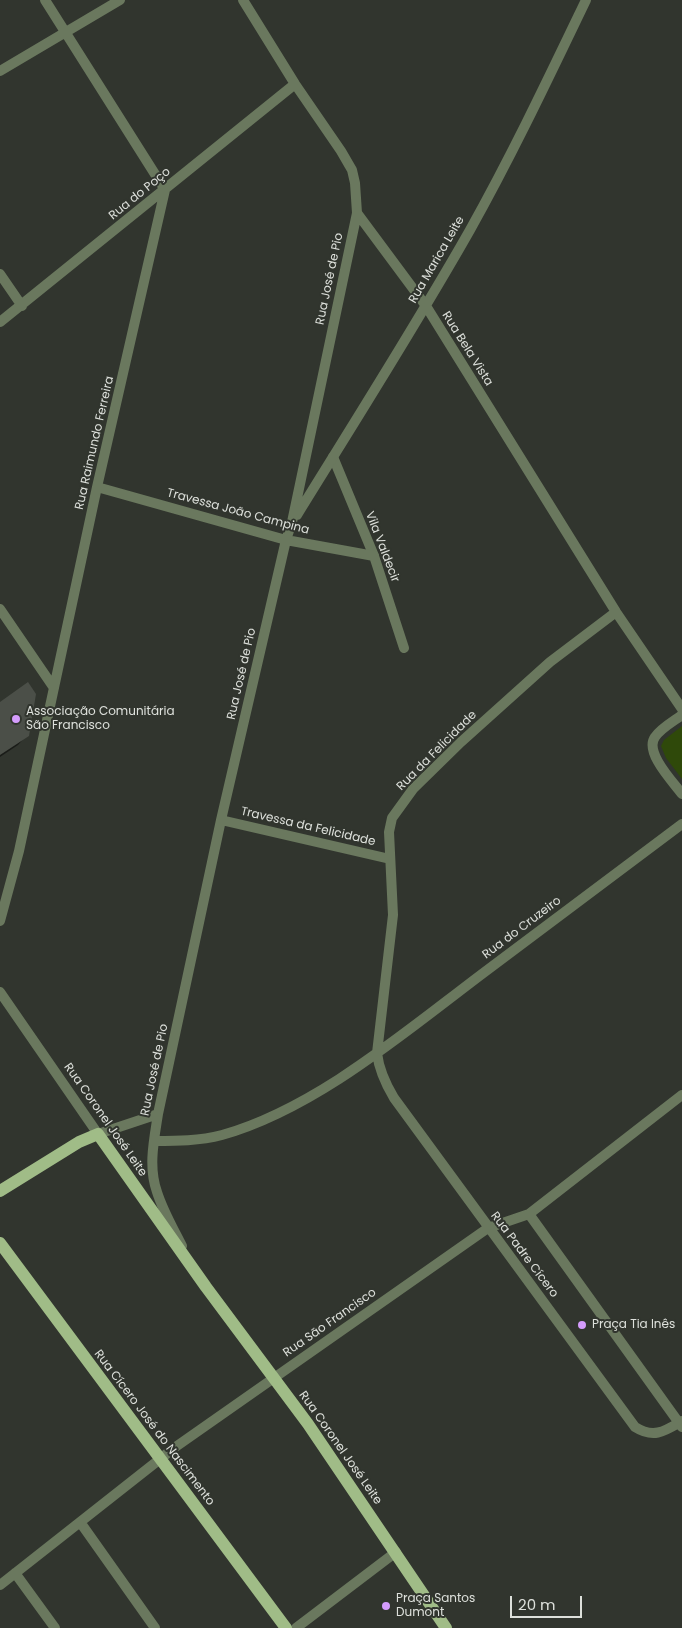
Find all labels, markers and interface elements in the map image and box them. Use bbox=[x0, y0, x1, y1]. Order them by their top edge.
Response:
street label: Rua do Poço bbox=[106, 165, 174, 223]
street label: Rua Marica Leite bbox=[406, 214, 468, 306]
street label: Rua José de Pio bbox=[313, 232, 347, 326]
street label: Rua Bela Vista bbox=[438, 309, 496, 389]
street label: Rua Raimundo Ferreira bbox=[73, 375, 117, 511]
street label: Travessa João Campina bbox=[165, 486, 311, 538]
street label: Vila Valdecir bbox=[362, 510, 402, 584]
street label: Rua José de Pio bbox=[224, 627, 260, 721]
place label: Associação Comunitária São Francisco bbox=[26, 705, 175, 733]
street label: Rua da Felicidade bbox=[394, 708, 480, 794]
marker: Associação Comunitária São Francisco bbox=[10, 713, 22, 725]
street label: Travessa da Felicidade bbox=[239, 804, 377, 850]
street label: Rua do Cruzeiro bbox=[480, 894, 564, 962]
street label: Rua José de Pio bbox=[138, 1023, 172, 1117]
street label: Rua Coronel José Leite bbox=[60, 1061, 150, 1179]
street label: Rua Padre Cícero bbox=[487, 1209, 561, 1301]
street label: Rua São Francisco bbox=[281, 1286, 379, 1360]
place label: Praça Tia Inês bbox=[592, 1318, 675, 1332]
marker: Praça Tia Inês bbox=[576, 1319, 588, 1331]
street label: Rua Cícero José do Nascimento bbox=[91, 1347, 217, 1509]
street label: Rua Coronel José Leite bbox=[295, 1389, 385, 1507]
scale bar bbox=[512, 1586, 584, 1618]
place label: Praça Santos Dumont bbox=[396, 1592, 475, 1620]
text: 20 m bbox=[518, 1594, 556, 1615]
marker: Praça Santos Dumont bbox=[380, 1600, 392, 1612]

